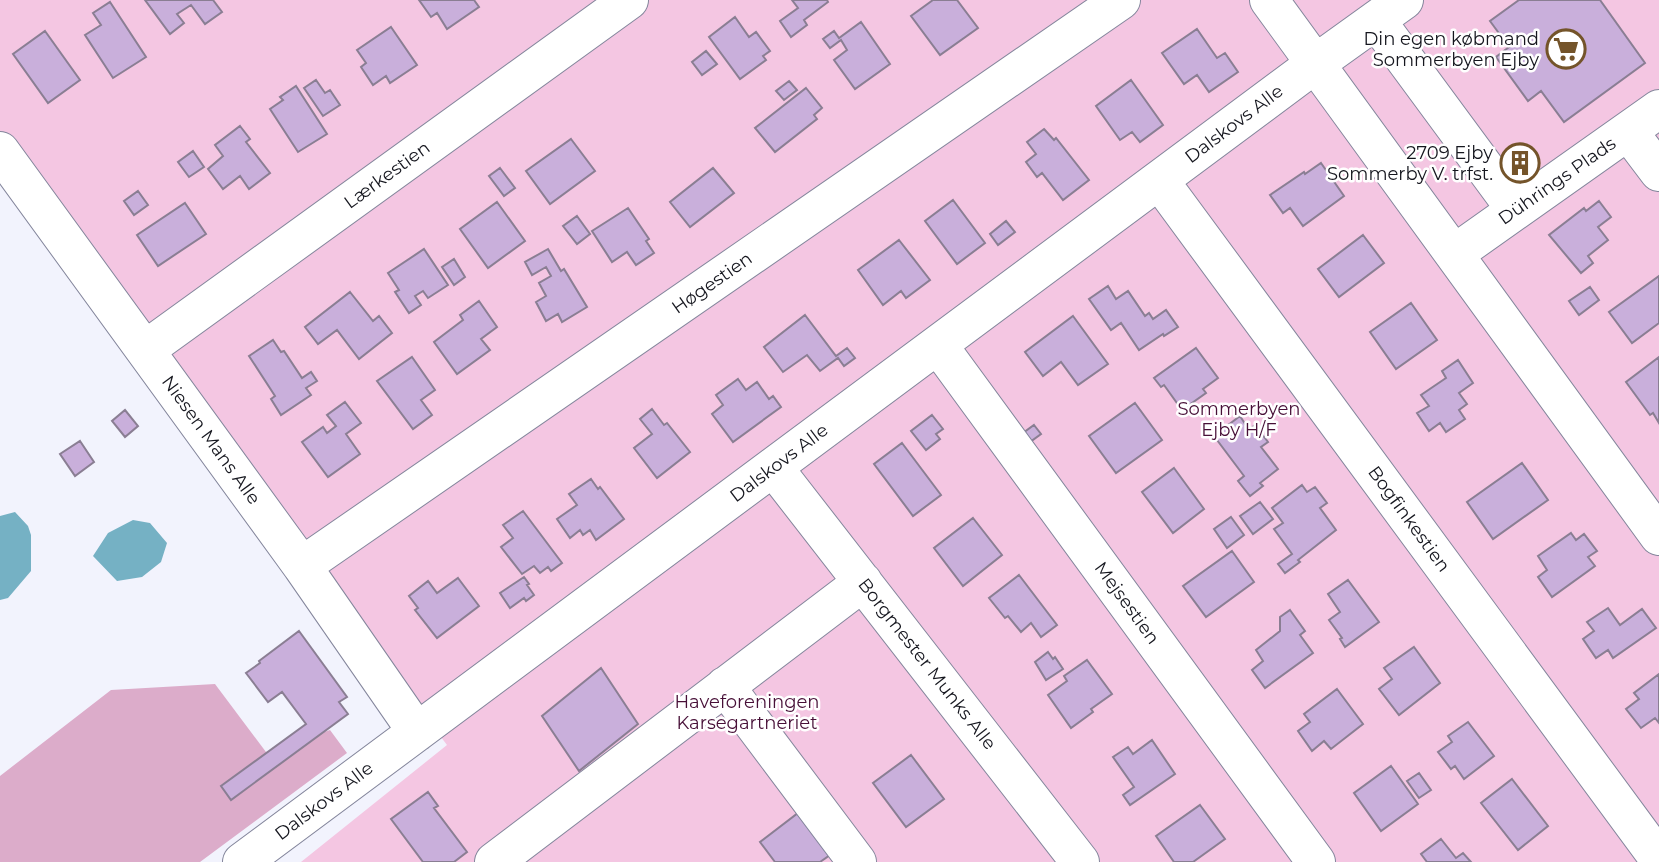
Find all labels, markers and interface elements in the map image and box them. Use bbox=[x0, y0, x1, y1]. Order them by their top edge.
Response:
place label: Din egen købmand Sommerbyen Ejby bbox=[1363, 28, 1539, 71]
supermarket icon: Din egen købmand Sommerbyen Ejby bbox=[1545, 28, 1587, 70]
street label: Dalskovs Alle bbox=[1181, 80, 1287, 168]
street label: Dührings Plads bbox=[1494, 132, 1620, 230]
street label: Lærkestien bbox=[340, 137, 434, 213]
place label: 2709 Ejby Sommerby V. trfst. bbox=[1327, 142, 1493, 185]
building icon: 2709 Ejby Sommerby V. trfst. bbox=[1499, 142, 1541, 184]
street label: Høgestien bbox=[668, 247, 756, 319]
street label: Niesen Mans Alle bbox=[157, 371, 265, 509]
park label: Sommerbyen Ejby H/F bbox=[1178, 398, 1300, 441]
street label: Dalskovs Alle bbox=[726, 419, 832, 507]
street label: Bogfinkestien bbox=[1363, 462, 1455, 576]
street label: Mejsestien bbox=[1090, 557, 1164, 649]
street label: Borgmester Munks Alle bbox=[853, 574, 1001, 754]
park label: Haveforeningen Karsegartneriet bbox=[674, 691, 820, 734]
street label: Dalskovs Alle bbox=[271, 757, 377, 845]

